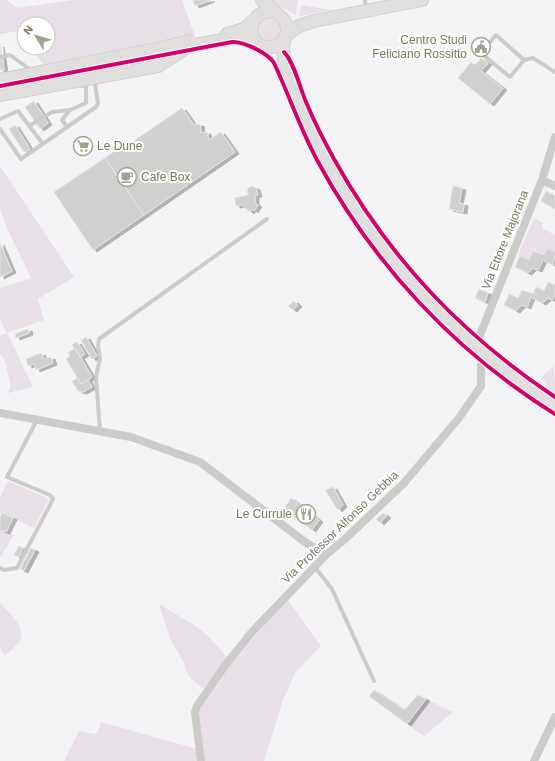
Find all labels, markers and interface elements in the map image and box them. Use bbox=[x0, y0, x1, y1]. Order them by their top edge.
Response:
north arrow bbox=[16, 16, 56, 56]
text: N bbox=[21, 23, 35, 37]
place label: Centro Studi Feliciano Rossitto bbox=[372, 33, 467, 61]
public building icon: Centro Studi Feliciano Rossitto bbox=[470, 36, 492, 58]
supermarket icon: Le Dune bbox=[72, 135, 94, 157]
place label: Le Dune bbox=[97, 139, 143, 153]
cafe icon: Cafe Box bbox=[116, 166, 138, 188]
place label: Cafe Box bbox=[141, 170, 190, 184]
street label: Via Ettore Majorana bbox=[479, 188, 531, 292]
street label: Via Professor Alfonso Gebbia bbox=[279, 467, 401, 586]
restaurant icon: Le Currule bbox=[295, 503, 317, 525]
place label: Le Currule bbox=[236, 507, 292, 521]

